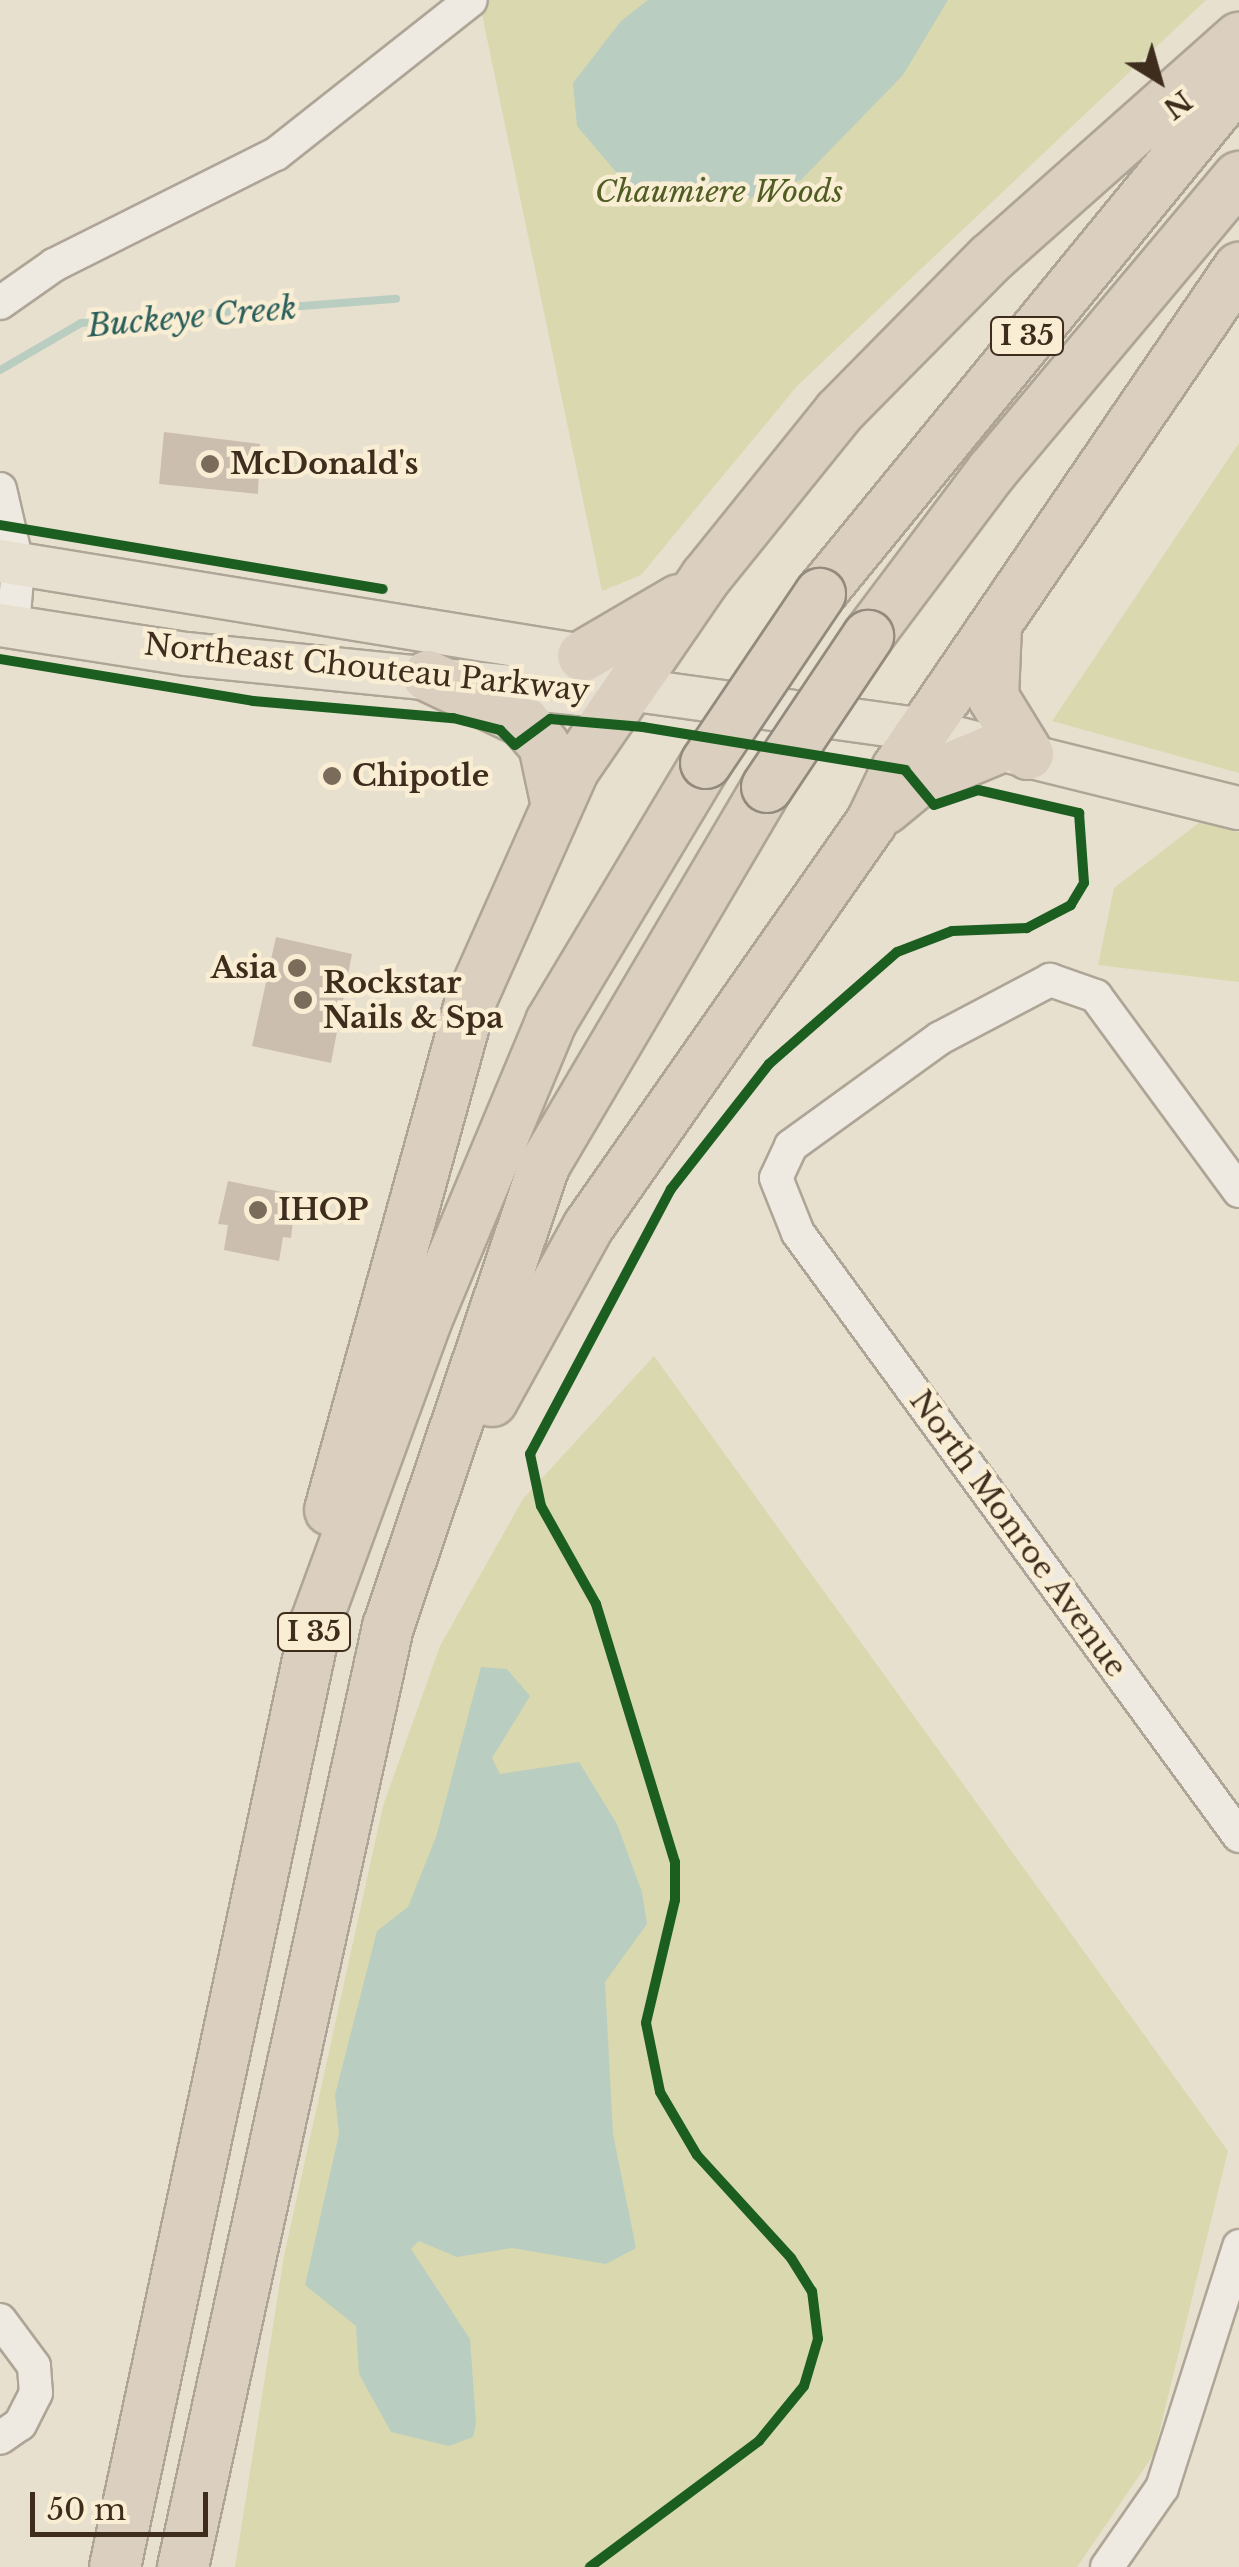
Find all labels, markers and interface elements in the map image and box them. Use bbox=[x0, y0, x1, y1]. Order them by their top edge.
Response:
north arrow bbox=[1109, 30, 1209, 130]
text: N bbox=[1156, 82, 1198, 126]
park label: Chaumiere Woods bbox=[595, 174, 843, 210]
water label: Buckeye Creek bbox=[86, 289, 298, 345]
road number: I 35 bbox=[990, 313, 1064, 359]
place label: McDonald's bbox=[230, 446, 418, 482]
marker: McDonald's bbox=[199, 453, 221, 475]
street label: Northeast Chouteau Parkway bbox=[142, 627, 592, 709]
place label: Chipotle bbox=[352, 758, 489, 794]
marker: Chipotle bbox=[321, 765, 343, 787]
place label: Asia bbox=[211, 950, 277, 986]
marker: Asia bbox=[286, 957, 308, 979]
place label: Rockstar Nails & Spa bbox=[323, 965, 503, 1036]
marker: Rockstar Nails & Spa bbox=[292, 989, 314, 1011]
place label: IHOP bbox=[278, 1192, 368, 1228]
marker: IHOP bbox=[247, 1199, 269, 1221]
street label: North Monroe Avenue bbox=[902, 1383, 1134, 1685]
road number: I 35 bbox=[276, 1609, 352, 1655]
scale bar bbox=[35, 2472, 212, 2534]
text: 50 m bbox=[47, 2491, 126, 2528]

